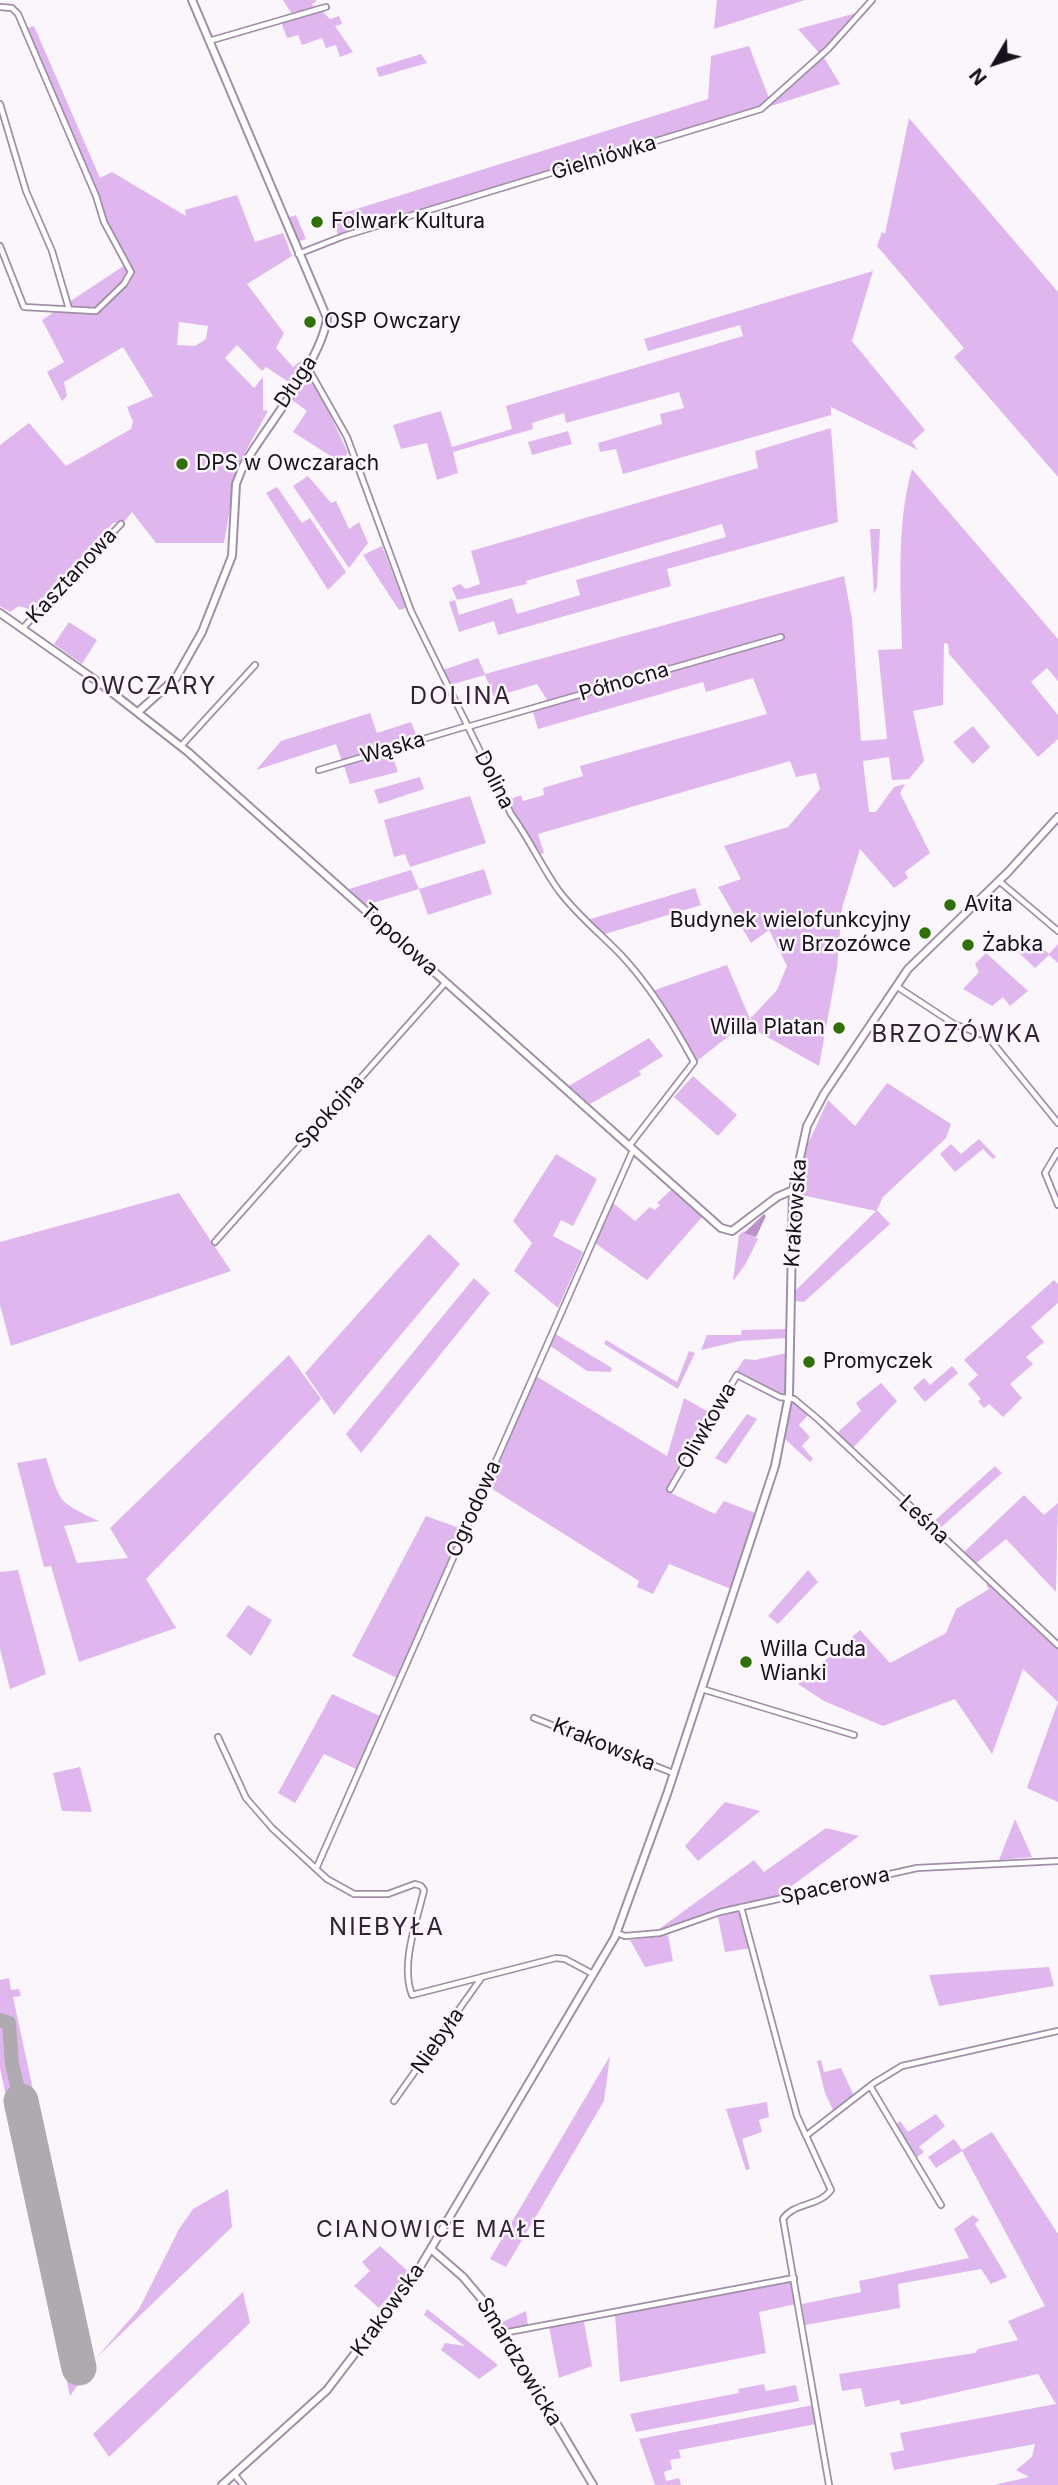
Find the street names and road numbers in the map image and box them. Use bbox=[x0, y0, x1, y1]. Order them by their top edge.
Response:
street label: Gielniówka bbox=[549, 130, 659, 186]
street label: Długa bbox=[270, 351, 322, 413]
street label: Kasztanowa bbox=[22, 523, 122, 629]
street label: Północna bbox=[576, 657, 672, 707]
street label: Wąska bbox=[358, 727, 428, 769]
street label: Dolina bbox=[469, 747, 519, 813]
street label: Topolowa bbox=[355, 898, 443, 982]
street label: Spokojna bbox=[290, 1069, 370, 1155]
street label: Krakowska bbox=[780, 1158, 812, 1268]
street label: Oliwkowa bbox=[672, 1378, 742, 1474]
street label: Ogrodowa bbox=[442, 1457, 506, 1561]
street label: Leśna bbox=[894, 1491, 954, 1549]
street label: Krakowska bbox=[549, 1713, 659, 1777]
street label: Spacerowa bbox=[778, 1862, 892, 1910]
street label: Niebyła bbox=[406, 2003, 470, 2079]
street label: Krakowska bbox=[346, 2259, 430, 2361]
street label: Smardzowicka bbox=[471, 2293, 567, 2431]

